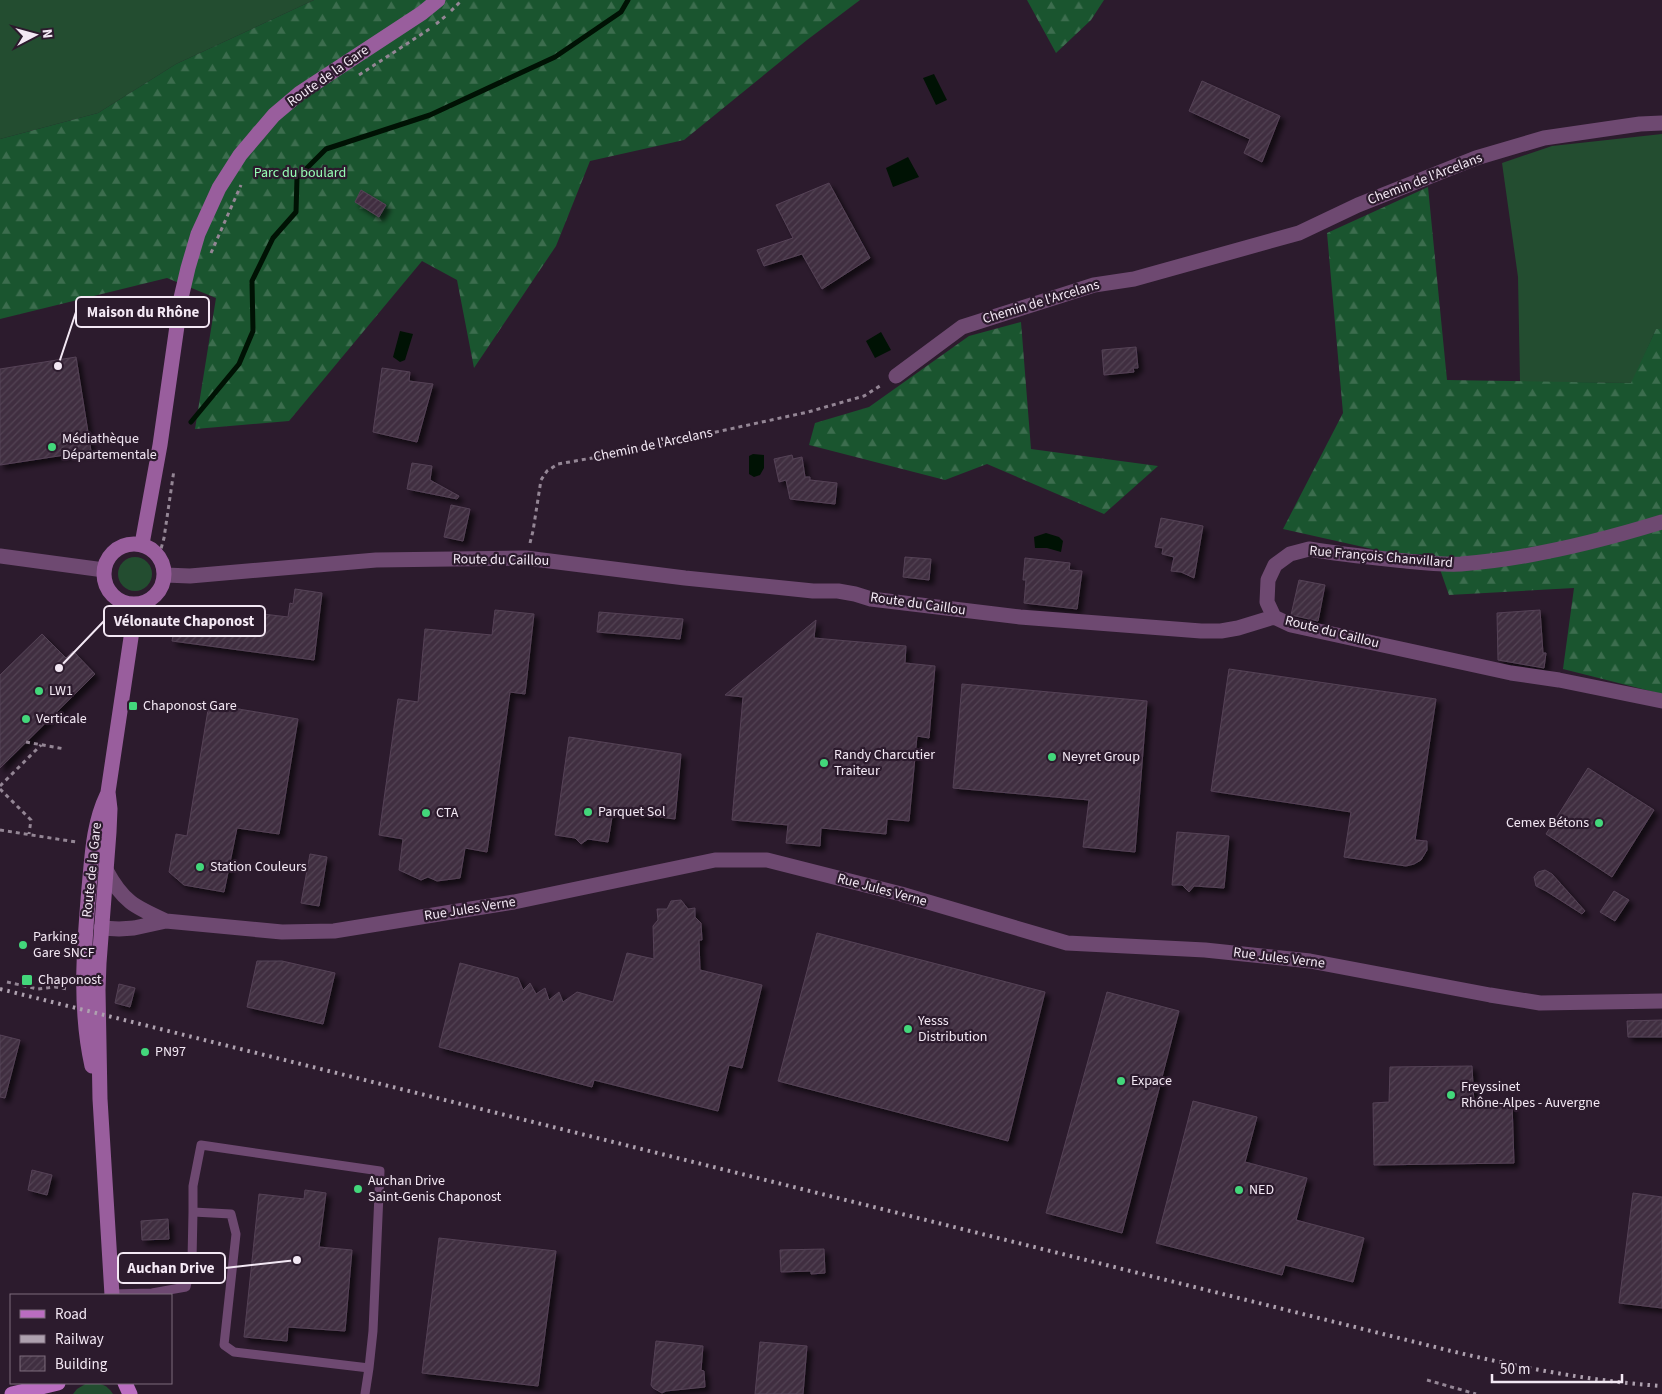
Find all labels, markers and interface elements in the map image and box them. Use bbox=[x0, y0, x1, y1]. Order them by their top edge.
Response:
north arrow bbox=[10, 10, 60, 60]
text: N bbox=[37, 28, 57, 39]
street label: Route de la Gare bbox=[283, 40, 373, 112]
street label: Chemin de l'Arcelans bbox=[1365, 148, 1485, 210]
park label: Parc du boulard bbox=[254, 163, 346, 183]
street label: Chemin de l'Arcelans bbox=[980, 275, 1102, 329]
callout: Maison du Rhône bbox=[76, 297, 209, 327]
text: Maison du Rhône bbox=[87, 302, 200, 323]
street label: Chemin de l'Arcelans bbox=[592, 423, 715, 467]
place label: Médiathèque Départementale bbox=[62, 429, 157, 465]
marker: Médiathèque Départementale bbox=[46, 441, 58, 453]
street label: Rue François Chanvillard bbox=[1308, 541, 1454, 573]
street label: Route du Caillou bbox=[453, 549, 549, 571]
street label: Route du Caillou bbox=[869, 587, 967, 621]
callout: Vélonaute Chaponost bbox=[104, 606, 265, 636]
text: Vélonaute Chaponost bbox=[113, 611, 255, 632]
street label: Route du Caillou bbox=[1283, 611, 1381, 653]
place label: LW1 bbox=[49, 681, 73, 701]
marker: LW1 bbox=[33, 685, 45, 697]
place label: Chaponost Gare bbox=[143, 696, 237, 716]
marker: Chaponost Gare bbox=[127, 700, 139, 712]
place label: Verticale bbox=[36, 709, 87, 729]
marker: Verticale bbox=[20, 713, 32, 725]
place label: Randy Charcutier Traiteur bbox=[834, 745, 935, 781]
place label: Neyret Group bbox=[1062, 747, 1140, 767]
marker: Neyret Group bbox=[1046, 751, 1058, 763]
marker: Randy Charcutier Traiteur bbox=[818, 757, 830, 769]
place label: Parquet Sol bbox=[598, 802, 666, 822]
place label: CTA bbox=[436, 803, 459, 823]
marker: Parquet Sol bbox=[582, 806, 594, 818]
marker: CTA bbox=[420, 807, 432, 819]
place label: Cemex Bétons bbox=[1506, 813, 1589, 833]
marker: Cemex Bétons bbox=[1593, 817, 1605, 829]
street label: Route de la Gare bbox=[77, 821, 107, 919]
place label: Station Couleurs bbox=[210, 857, 307, 877]
marker: Station Couleurs bbox=[194, 861, 206, 873]
street label: Rue Jules Verne bbox=[835, 868, 929, 912]
street label: Rue Jules Verne bbox=[423, 892, 517, 926]
place label: Parking Gare SNCF bbox=[33, 927, 95, 963]
marker: Parking Gare SNCF bbox=[17, 939, 29, 951]
street label: Rue Jules Verne bbox=[1232, 942, 1326, 974]
place label: Chaponost bbox=[38, 970, 102, 990]
marker: Chaponost bbox=[20, 973, 34, 987]
place label: Yesss Distribution bbox=[917, 1011, 987, 1047]
marker: Yesss Distribution bbox=[902, 1023, 914, 1035]
place label: PN97 bbox=[155, 1042, 186, 1062]
marker: PN97 bbox=[139, 1046, 151, 1058]
place label: Expace bbox=[1131, 1071, 1172, 1091]
marker: Expace bbox=[1115, 1075, 1127, 1087]
place label: Freyssinet Rhône-Alpes - Auvergne bbox=[1461, 1077, 1600, 1113]
marker: Freyssinet Rhône-Alpes - Auvergne bbox=[1445, 1089, 1457, 1101]
place label: Auchan Drive Saint-Genis Chaponost bbox=[368, 1171, 502, 1207]
place label: NED bbox=[1249, 1180, 1274, 1200]
marker: Auchan Drive Saint-Genis Chaponost bbox=[352, 1183, 364, 1195]
marker: NED bbox=[1233, 1184, 1245, 1196]
callout: Auchan Drive bbox=[118, 1253, 225, 1283]
text: Auchan Drive bbox=[126, 1258, 215, 1279]
legend bbox=[10, 1294, 172, 1384]
text: Road bbox=[55, 1304, 87, 1325]
text: Railway bbox=[55, 1329, 104, 1350]
scale bar bbox=[1492, 1352, 1622, 1384]
text: Building bbox=[55, 1354, 108, 1375]
text: 50 m bbox=[1500, 1359, 1530, 1380]

